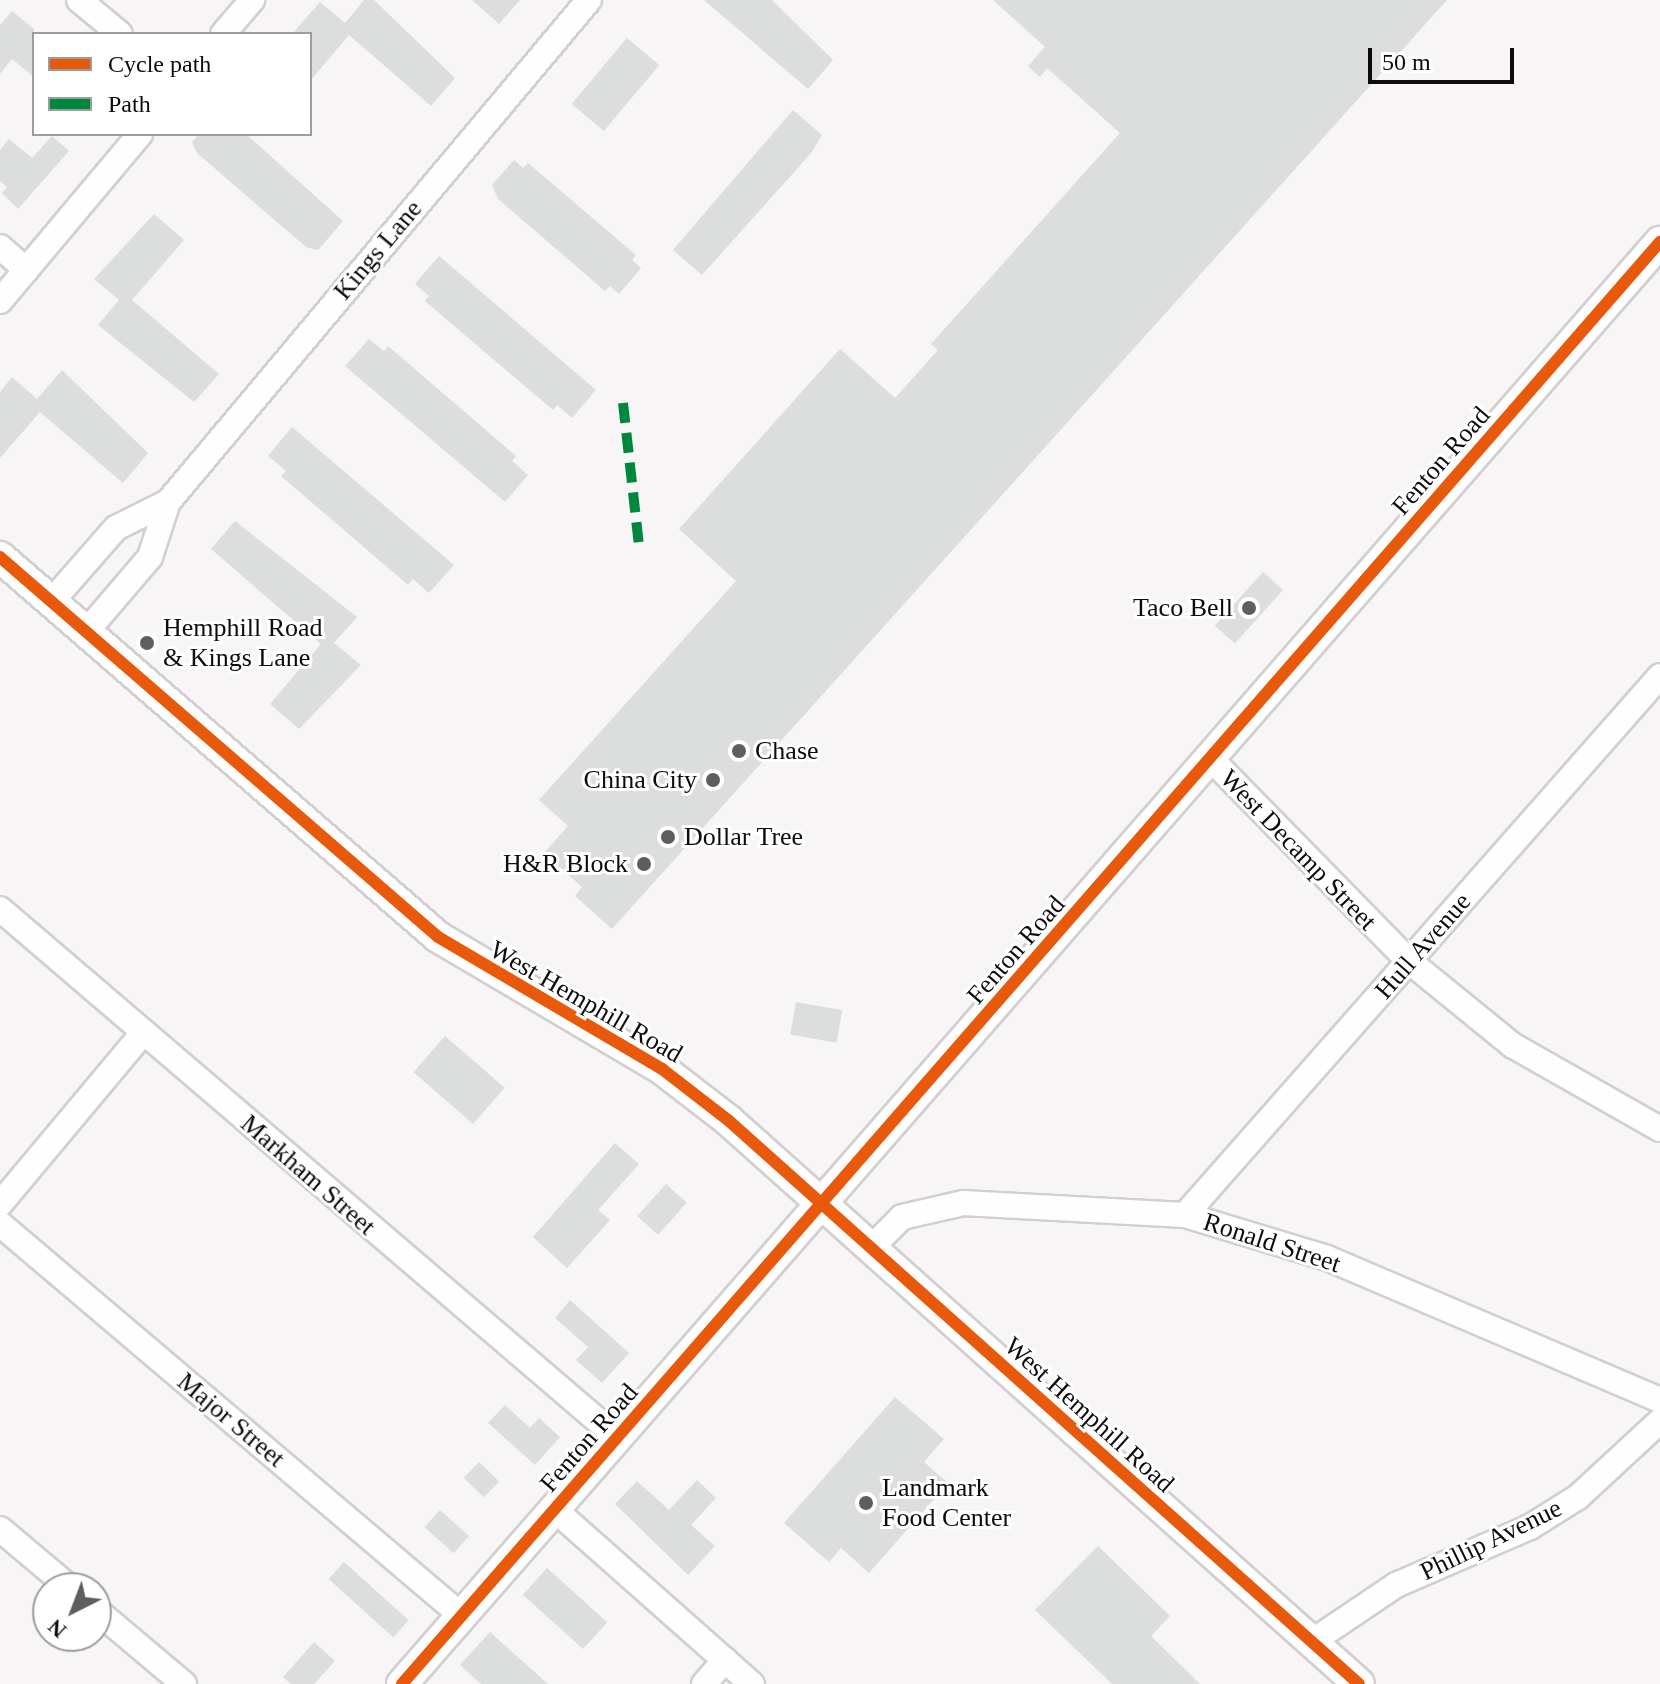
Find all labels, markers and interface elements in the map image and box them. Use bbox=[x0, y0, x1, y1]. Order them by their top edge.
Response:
legend bbox=[32, 32, 312, 136]
scale bar bbox=[1372, 32, 1518, 82]
text: 50 m bbox=[1382, 49, 1431, 75]
text: Cycle path bbox=[108, 51, 211, 77]
text: Path bbox=[108, 91, 151, 117]
street label: Kings Lane bbox=[327, 194, 429, 306]
street label: Fenton Road bbox=[1385, 400, 1497, 522]
place label: Taco Bell bbox=[1133, 592, 1233, 624]
marker: Taco Bell bbox=[1240, 599, 1258, 617]
place label: Hemphill Road & Kings Lane bbox=[163, 612, 323, 674]
marker: Hemphill Road & Kings Lane bbox=[138, 634, 156, 652]
place label: Chase bbox=[755, 735, 819, 767]
marker: Chase bbox=[730, 742, 748, 760]
street label: West Decamp Street bbox=[1213, 763, 1383, 937]
place label: China City bbox=[584, 764, 697, 796]
marker: China City bbox=[704, 771, 722, 789]
place label: Dollar Tree bbox=[684, 821, 804, 853]
marker: Dollar Tree bbox=[659, 828, 677, 846]
place label: H&R Block bbox=[503, 848, 628, 880]
marker: H&R Block bbox=[635, 855, 653, 873]
street label: Hull Avenue bbox=[1368, 886, 1478, 1006]
street label: Fenton Road bbox=[960, 889, 1072, 1011]
street label: West Hemphill Road bbox=[484, 934, 688, 1070]
street label: Markham Street bbox=[234, 1108, 382, 1242]
street label: Ronald Street bbox=[1200, 1206, 1344, 1280]
street label: West Hemphill Road bbox=[998, 1331, 1180, 1499]
street label: Major Street bbox=[171, 1366, 291, 1474]
street label: Fenton Road bbox=[533, 1377, 645, 1499]
place label: Landmark Food Center bbox=[882, 1472, 1011, 1534]
street label: Phillip Avenue bbox=[1415, 1492, 1567, 1588]
marker: Landmark Food Center bbox=[857, 1494, 875, 1512]
north arrow bbox=[32, 1572, 112, 1652]
text: N bbox=[43, 1614, 71, 1643]

